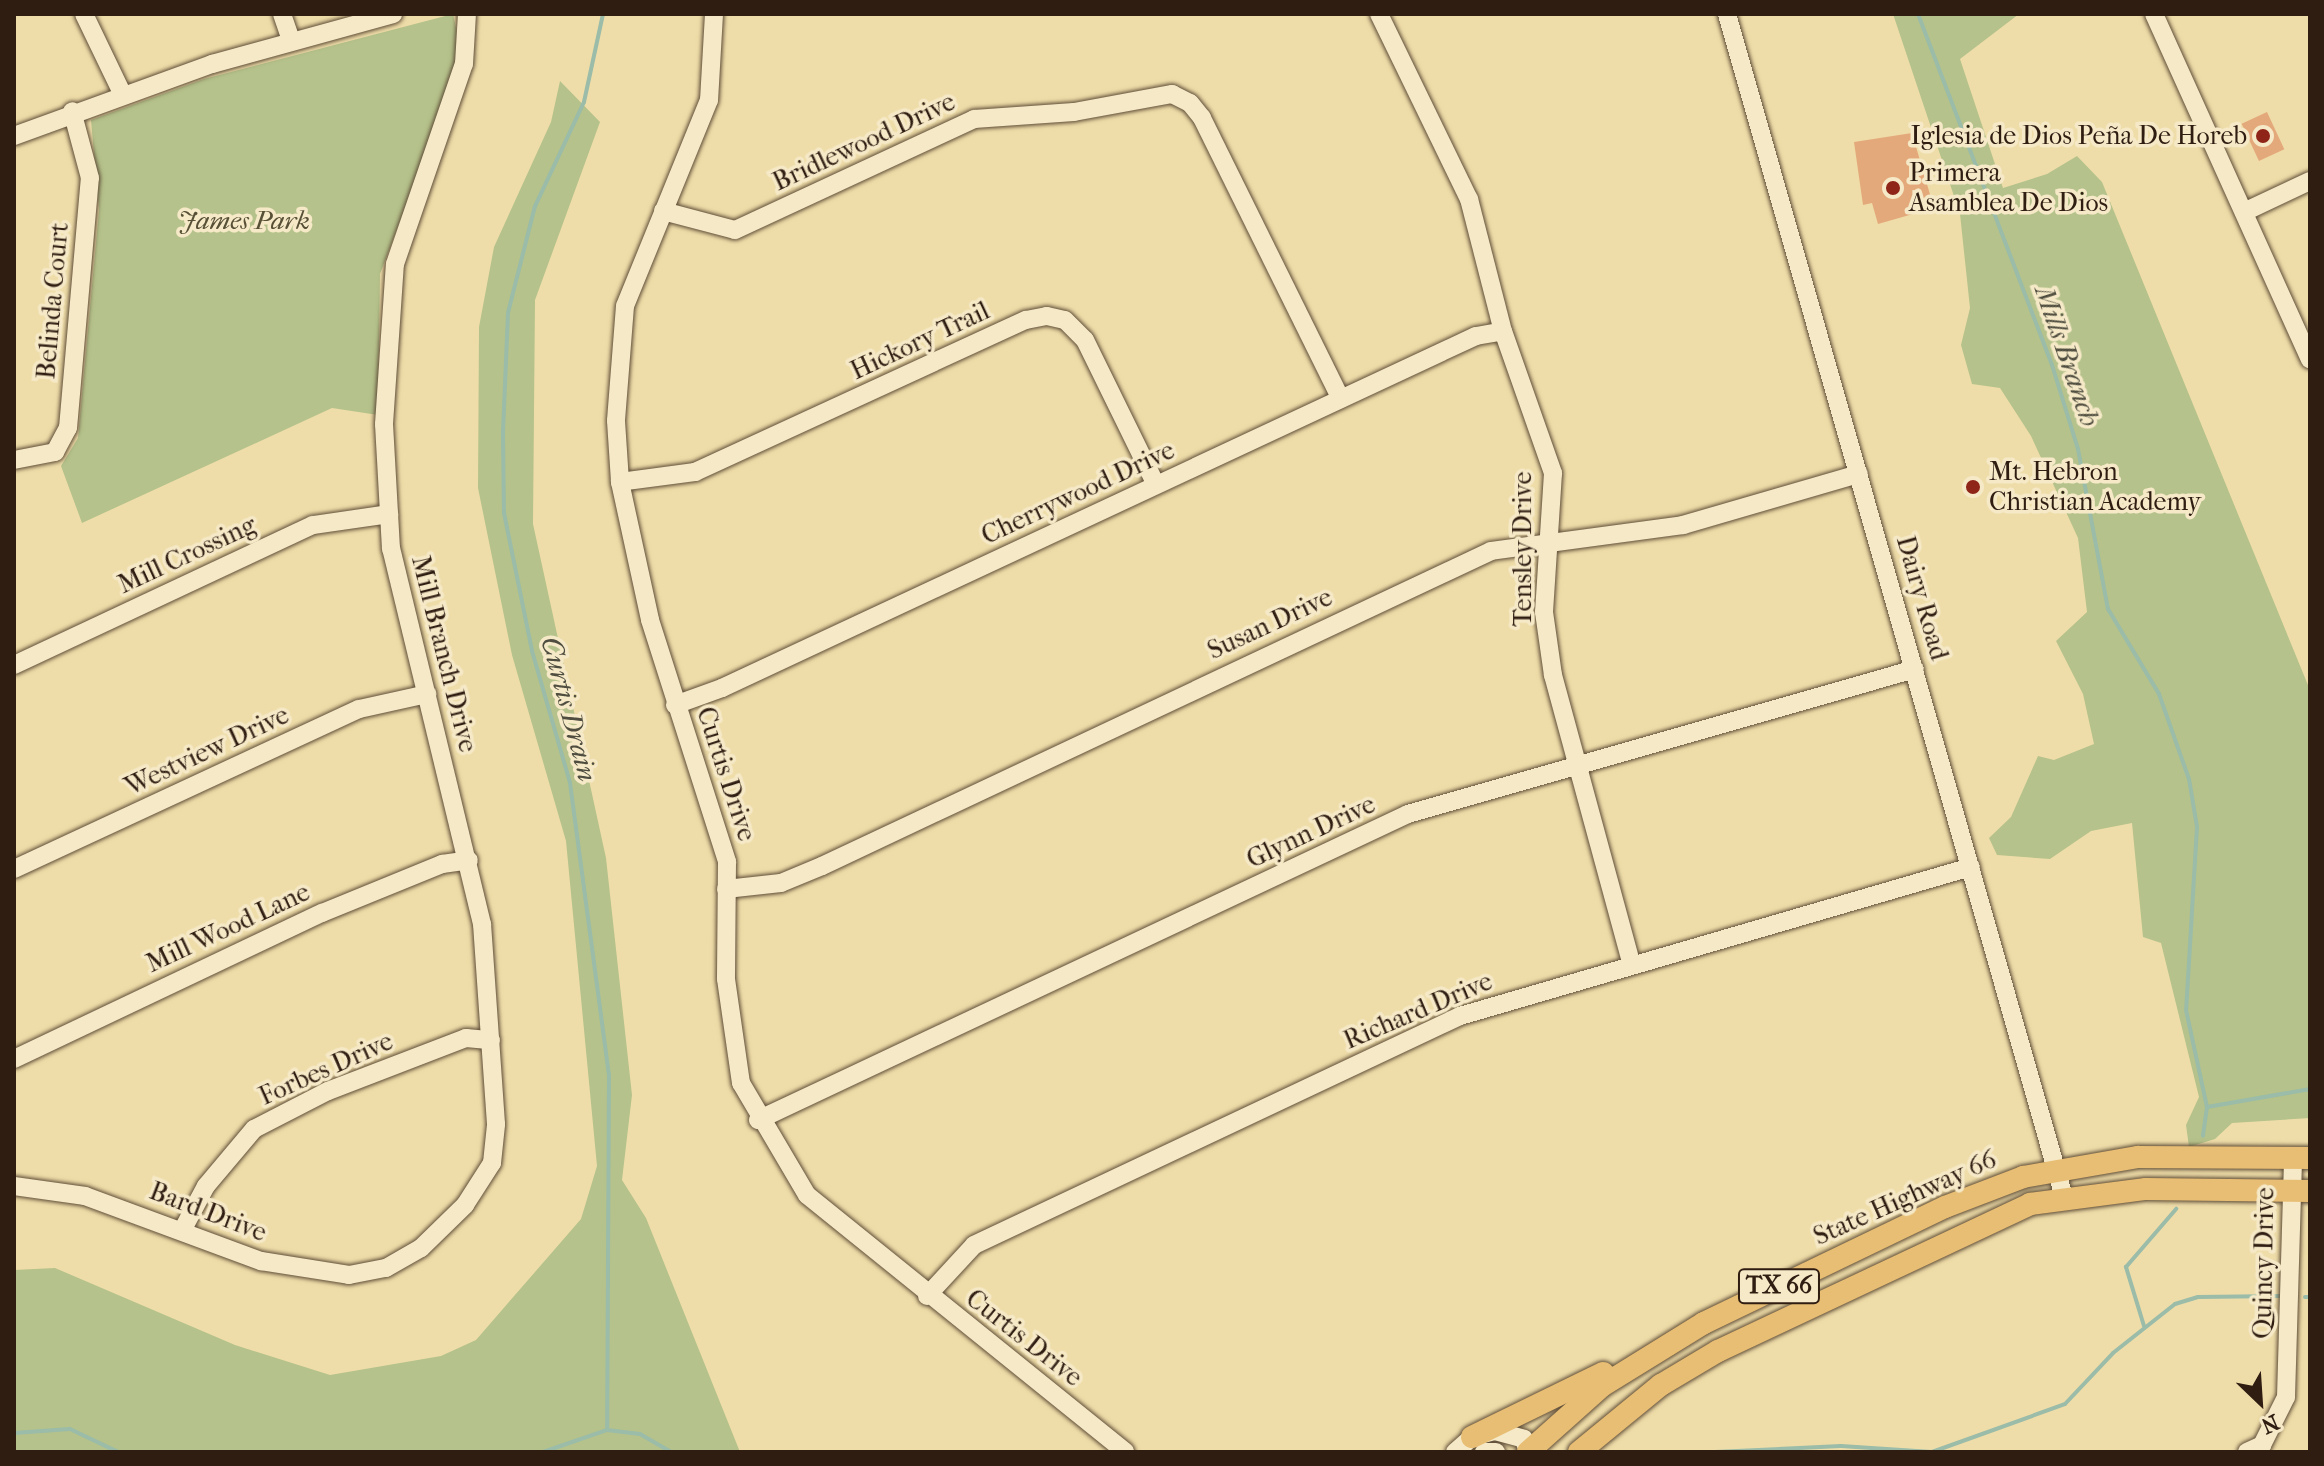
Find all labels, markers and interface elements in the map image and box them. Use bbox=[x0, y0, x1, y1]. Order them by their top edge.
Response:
street label: Bridlewood Drive bbox=[768, 86, 960, 198]
place label: Iglesia de Dios Peña De Horeb bbox=[1911, 120, 2247, 152]
marker: Iglesia de Dios Peña De Horeb bbox=[2254, 127, 2272, 145]
place label: Primera Asamblea De Dios bbox=[1909, 157, 2108, 218]
marker: Primera Asamblea De Dios bbox=[1884, 179, 1902, 197]
park label: James Park bbox=[178, 205, 310, 237]
street label: Belinda Court bbox=[31, 221, 75, 381]
water label: Mills Branch bbox=[2027, 281, 2107, 431]
street label: Hickory Trail bbox=[846, 295, 994, 387]
street label: Cherrywood Drive bbox=[977, 435, 1179, 551]
place label: Mt. Hebron Christian Academy bbox=[1989, 456, 2201, 518]
street label: Tensley Drive bbox=[1507, 471, 1539, 627]
marker: Mt. Hebron Christian Academy bbox=[1964, 478, 1982, 496]
street label: Mill Crossing bbox=[113, 509, 261, 601]
street label: Dairy Road bbox=[1889, 532, 1955, 664]
street label: Mill Branch Drive bbox=[404, 552, 484, 756]
street label: Susan Drive bbox=[1203, 582, 1337, 666]
water label: Curtis Drain bbox=[534, 633, 604, 785]
street label: Westview Drive bbox=[120, 699, 294, 803]
street label: Curtis Drive bbox=[690, 703, 762, 845]
street label: Glynn Drive bbox=[1242, 789, 1380, 875]
street label: Mill Wood Lane bbox=[141, 876, 315, 980]
street label: Richard Drive bbox=[1339, 966, 1497, 1056]
street label: Forbes Drive bbox=[254, 1026, 398, 1112]
street label: State Highway 66 bbox=[1809, 1144, 2001, 1252]
street label: Bard Drive bbox=[145, 1175, 271, 1249]
street label: Quincy Drive bbox=[2247, 1187, 2281, 1339]
road number: TX 66 bbox=[1737, 1266, 1821, 1306]
street label: Curtis Drive bbox=[960, 1283, 1088, 1393]
north arrow bbox=[2220, 1362, 2300, 1442]
text: N bbox=[2257, 1408, 2283, 1439]

